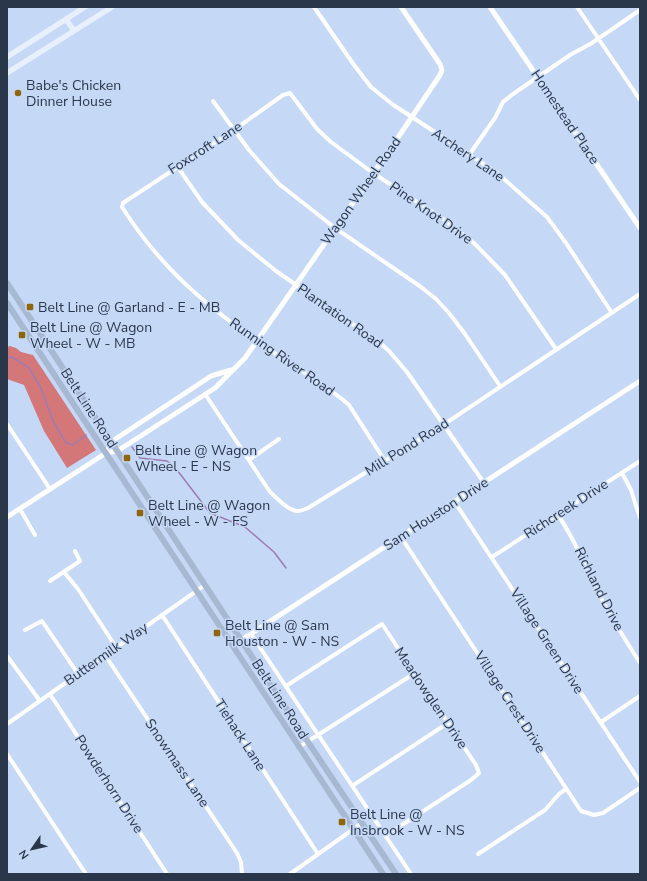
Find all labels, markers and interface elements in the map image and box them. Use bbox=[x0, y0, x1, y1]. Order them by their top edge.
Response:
street label: Homestead Place bbox=[526, 66, 604, 168]
place label: Babe's Chicken Dinner House bbox=[26, 76, 121, 111]
marker: Babe's Chicken Dinner House bbox=[13, 88, 23, 98]
street label: Foxcroft Lane bbox=[164, 117, 246, 179]
street label: Archery Lane bbox=[428, 124, 508, 186]
street label: Wagon Wheel Road bbox=[316, 133, 406, 249]
street label: Pine Knot Drive bbox=[386, 177, 476, 249]
street label: Plantation Road bbox=[293, 279, 387, 353]
place label: Belt Line @ Garland - E - MB bbox=[38, 298, 220, 317]
marker: Belt Line @ Garland - E - MB bbox=[25, 302, 35, 312]
street label: Running River Road bbox=[226, 314, 338, 400]
place label: Belt Line @ Wagon Wheel - W - MB bbox=[30, 318, 152, 353]
marker: Belt Line @ Wagon Wheel - W - MB bbox=[17, 330, 27, 340]
street label: Belt Line Road bbox=[56, 364, 122, 452]
street label: Mill Pond Road bbox=[361, 414, 453, 480]
place label: Belt Line @ Wagon Wheel - E - NS bbox=[135, 441, 257, 476]
marker: Belt Line @ Wagon Wheel - E - NS bbox=[122, 453, 132, 463]
street label: Sam Houston Drive bbox=[380, 473, 492, 555]
street label: Richcreek Drive bbox=[520, 475, 612, 543]
place label: Belt Line @ Wagon Wheel - W - FS bbox=[148, 496, 270, 531]
marker: Belt Line @ Wagon Wheel - W - FS bbox=[135, 508, 145, 518]
street label: Richland Drive bbox=[570, 544, 628, 634]
street label: Village Green Drive bbox=[505, 584, 588, 698]
place label: Belt Line @ Sam Houston - W - NS bbox=[225, 616, 340, 651]
street label: Buttermilk Way bbox=[60, 618, 152, 690]
marker: Belt Line @ Sam Houston - W - NS bbox=[212, 628, 222, 638]
street label: Meadowglen Drive bbox=[390, 643, 472, 753]
street label: Village Crest Drive bbox=[469, 646, 550, 757]
street label: Belt Line Road bbox=[247, 655, 313, 743]
street label: Tiehack Lane bbox=[210, 695, 270, 775]
street label: Snowmass Lane bbox=[140, 715, 214, 811]
street label: Powderhorn Drive bbox=[70, 731, 148, 837]
place label: Belt Line @ Insbrook - W - NS bbox=[350, 805, 465, 840]
marker: Belt Line @ Insbrook - W - NS bbox=[337, 817, 347, 827]
north arrow bbox=[12, 829, 52, 869]
text: N bbox=[16, 847, 33, 862]

